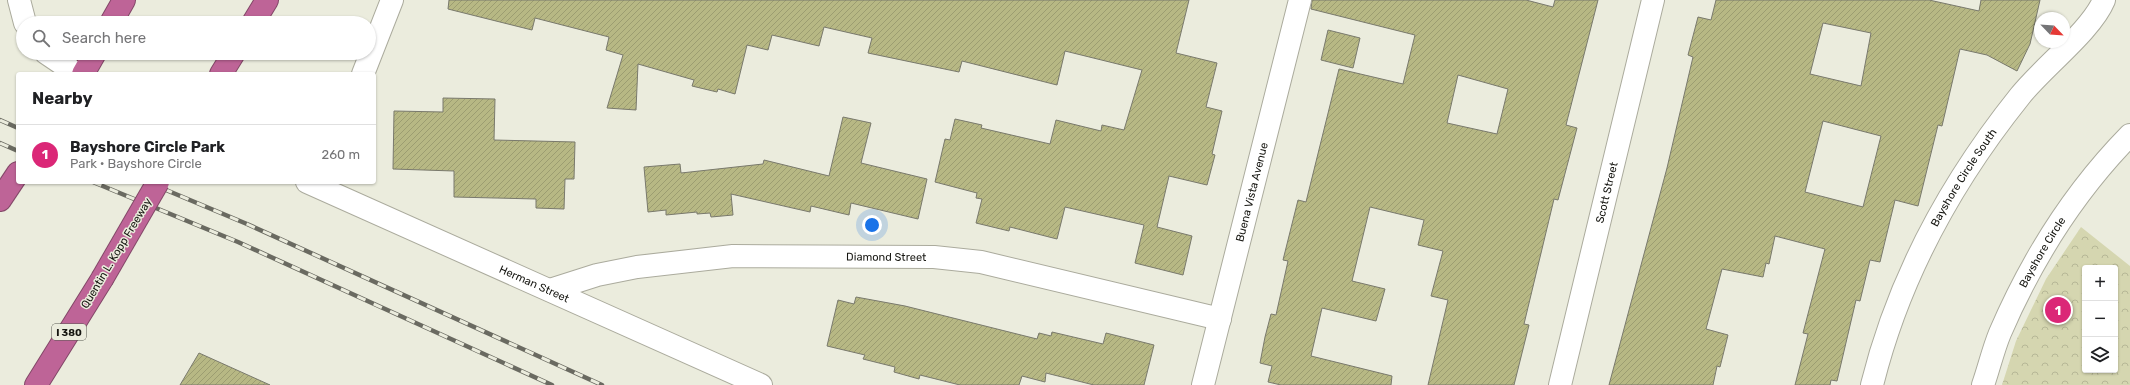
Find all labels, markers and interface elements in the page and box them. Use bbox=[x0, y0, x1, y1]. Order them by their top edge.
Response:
north arrow bbox=[2034, 12, 2070, 48]
search box bbox=[16, 16, 376, 60]
icon: search bbox=[30, 27, 52, 49]
text: Search here bbox=[62, 29, 146, 47]
text: Nearby bbox=[32, 88, 93, 108]
street label: Bayshore Circle South bbox=[1928, 126, 2000, 229]
text: Bayshore Circle Park bbox=[70, 138, 225, 156]
street label: Buena Vista Avenue bbox=[1233, 141, 1271, 243]
text: 1 bbox=[42, 147, 48, 162]
text: 260 m bbox=[322, 147, 360, 162]
text: Park · Bayshore Circle bbox=[70, 156, 202, 171]
street label: Scott Street bbox=[1593, 160, 1621, 224]
street label: Quentin L. Kopp Freeway bbox=[78, 196, 155, 311]
your location bbox=[862, 215, 882, 235]
street label: Bayshore Circle bbox=[2017, 215, 2068, 290]
street label: Diamond Street bbox=[846, 251, 927, 264]
street label: Herman Street bbox=[497, 263, 572, 306]
map controls bbox=[2082, 265, 2118, 373]
button: + bbox=[2082, 265, 2118, 301]
pin: 1 bbox=[2045, 295, 2071, 325]
button: − bbox=[2082, 301, 2118, 337]
road number: I 380 bbox=[52, 324, 86, 340]
button: layers bbox=[2082, 337, 2118, 373]

